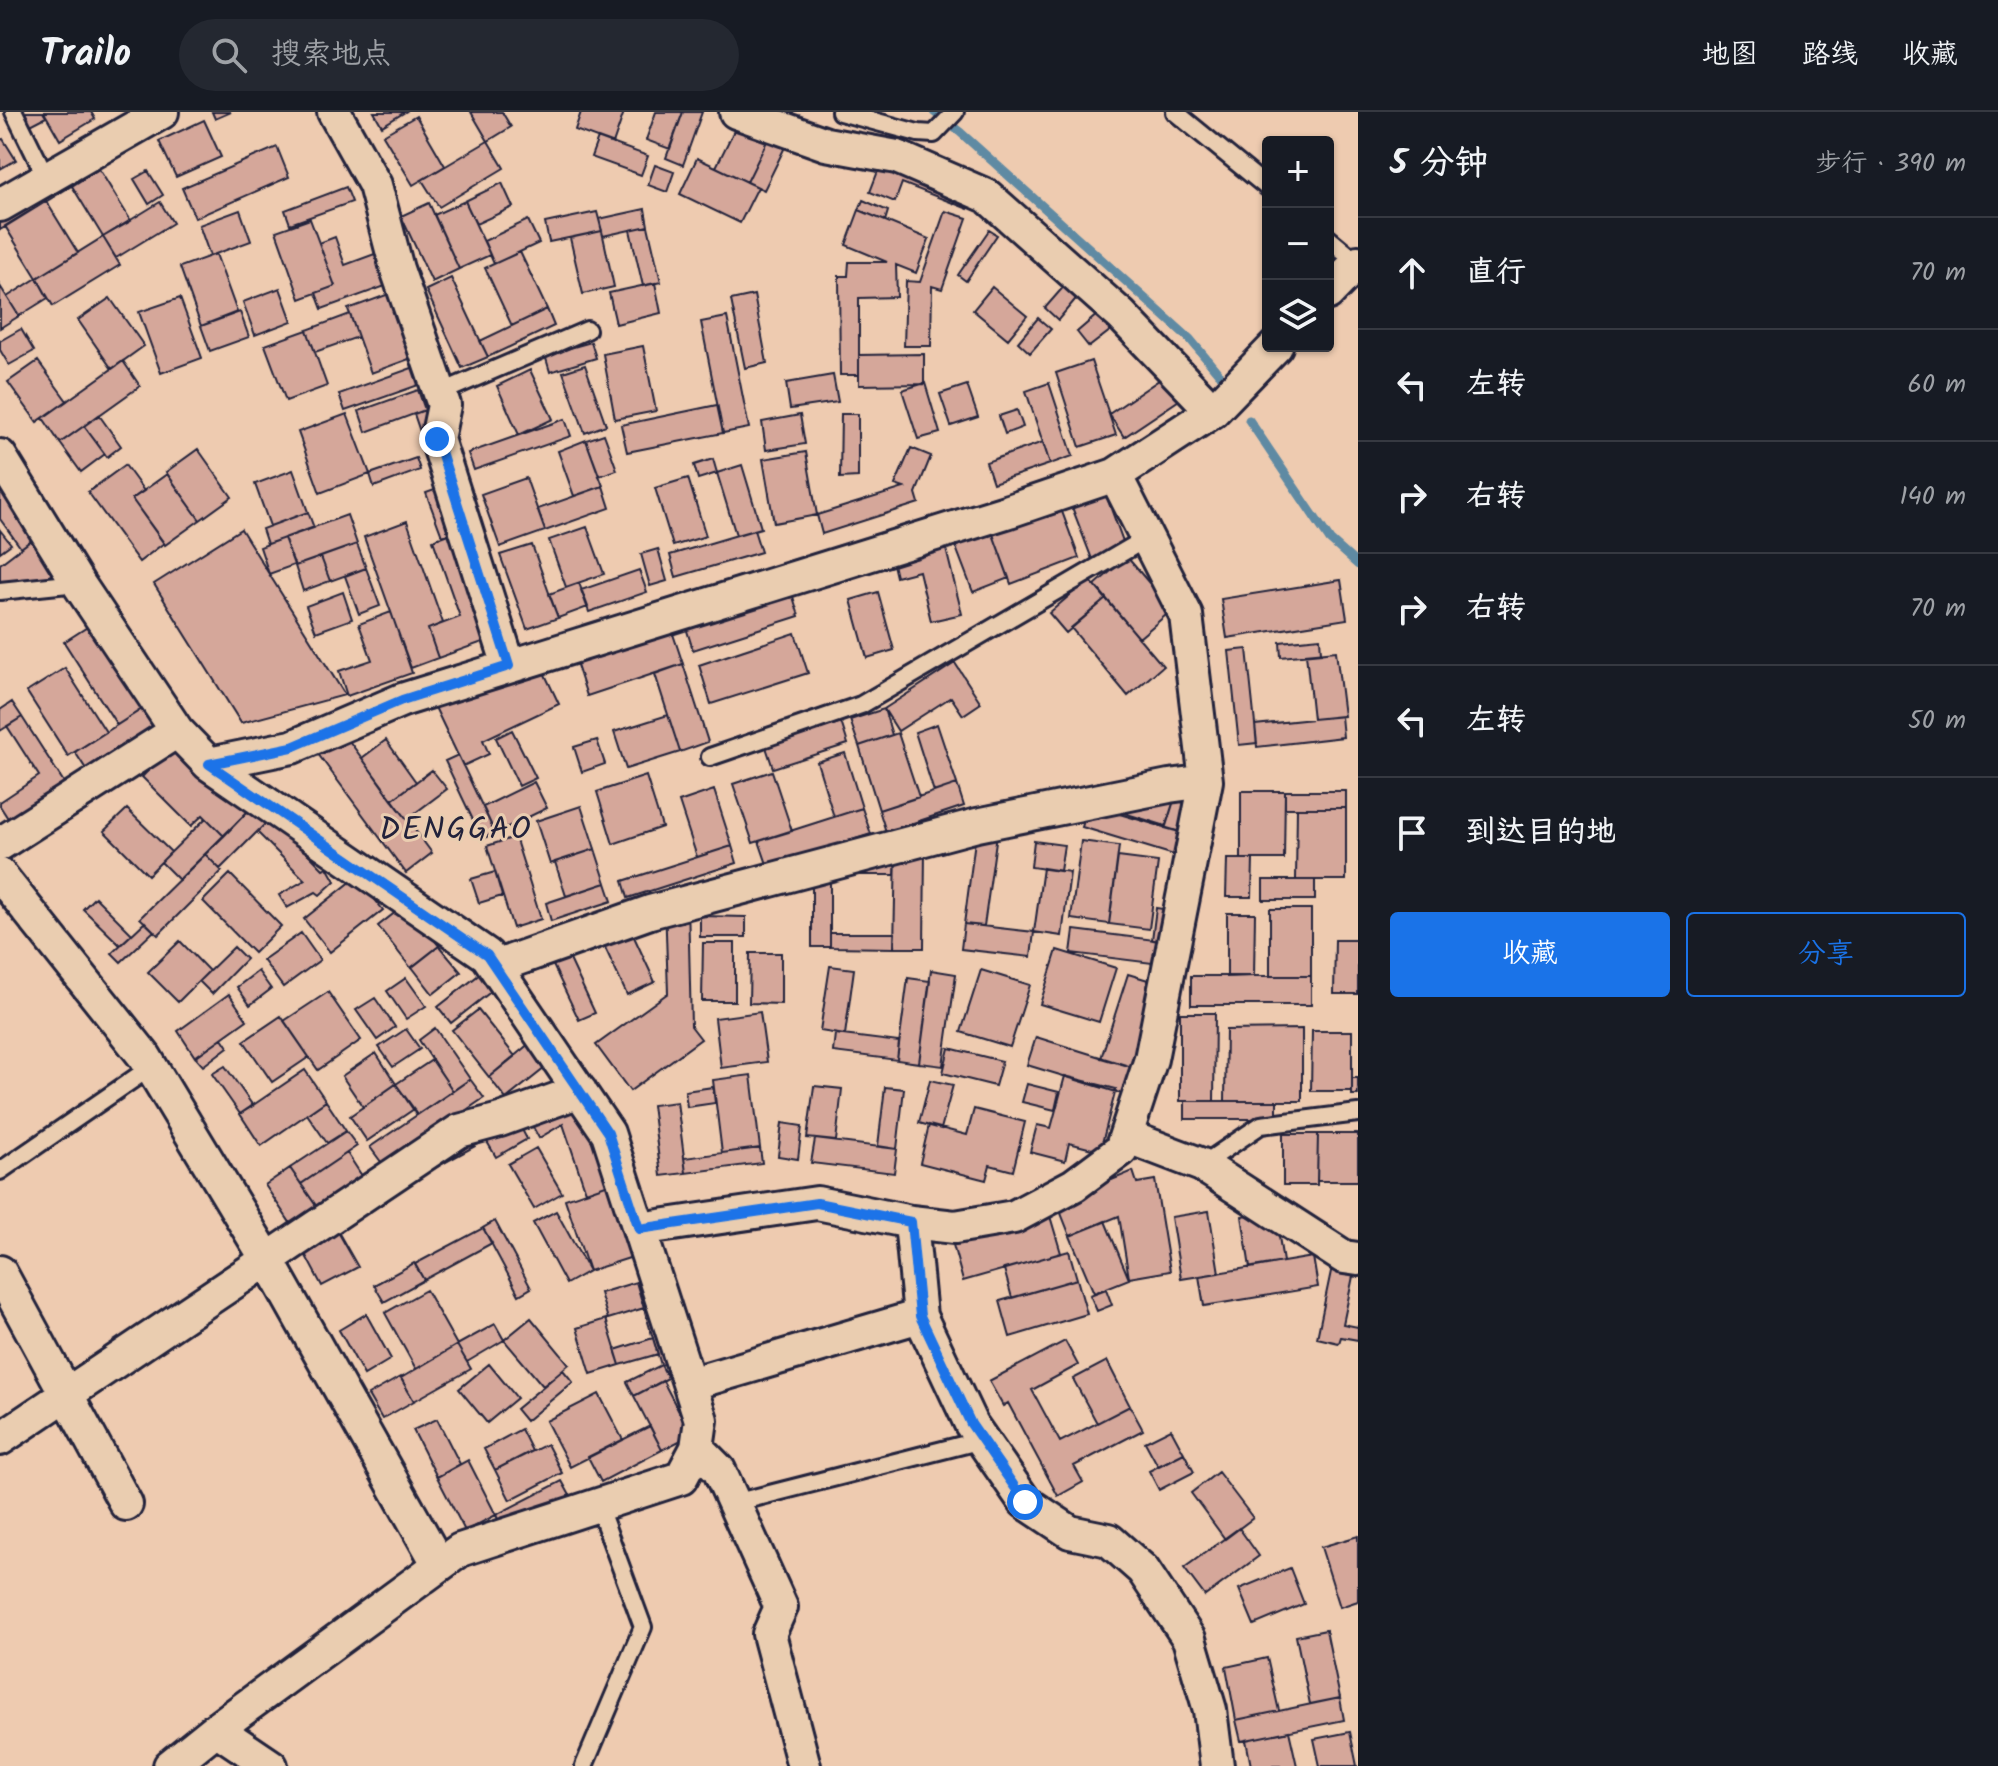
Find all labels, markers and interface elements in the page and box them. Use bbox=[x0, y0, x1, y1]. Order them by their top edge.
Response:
search box bbox=[179, 19, 739, 91]
text: Trailo bbox=[40, 25, 131, 85]
text: 搜索地点 bbox=[271, 31, 391, 79]
icon: search bbox=[207, 33, 251, 77]
text: 地图 bbox=[1702, 33, 1758, 78]
text: 路线 bbox=[1802, 33, 1858, 78]
text: 收藏 bbox=[1902, 33, 1958, 78]
map controls bbox=[1262, 136, 1334, 352]
button: + bbox=[1262, 136, 1334, 208]
text: 5 分钟 bbox=[1390, 137, 1488, 191]
text: 步行 · 390 m bbox=[1815, 143, 1966, 185]
button: − bbox=[1262, 208, 1334, 280]
text: 直行 bbox=[1466, 249, 1526, 297]
icon: ahead bbox=[1390, 251, 1434, 295]
text: 70 m bbox=[1910, 252, 1966, 294]
button: layers bbox=[1262, 280, 1334, 352]
text: 左转 bbox=[1466, 361, 1526, 409]
icon: left bbox=[1390, 363, 1434, 407]
text: 60 m bbox=[1907, 364, 1966, 406]
route end bbox=[419, 421, 455, 457]
text: 右转 bbox=[1466, 473, 1526, 521]
icon: right bbox=[1390, 475, 1434, 519]
text: 140 m bbox=[1899, 476, 1966, 518]
text: 右转 bbox=[1466, 585, 1526, 633]
icon: right bbox=[1390, 587, 1434, 631]
text: 70 m bbox=[1910, 588, 1966, 630]
text: 左转 bbox=[1466, 697, 1526, 745]
icon: left bbox=[1390, 699, 1434, 743]
text: 50 m bbox=[1908, 700, 1966, 742]
district label: DENGGAO bbox=[379, 805, 533, 856]
text: 到达目的地 bbox=[1466, 809, 1616, 857]
icon: arrive bbox=[1390, 811, 1434, 855]
button: 收藏 bbox=[1390, 912, 1670, 997]
button: 分享 bbox=[1686, 912, 1966, 997]
route start bbox=[1007, 1484, 1043, 1520]

